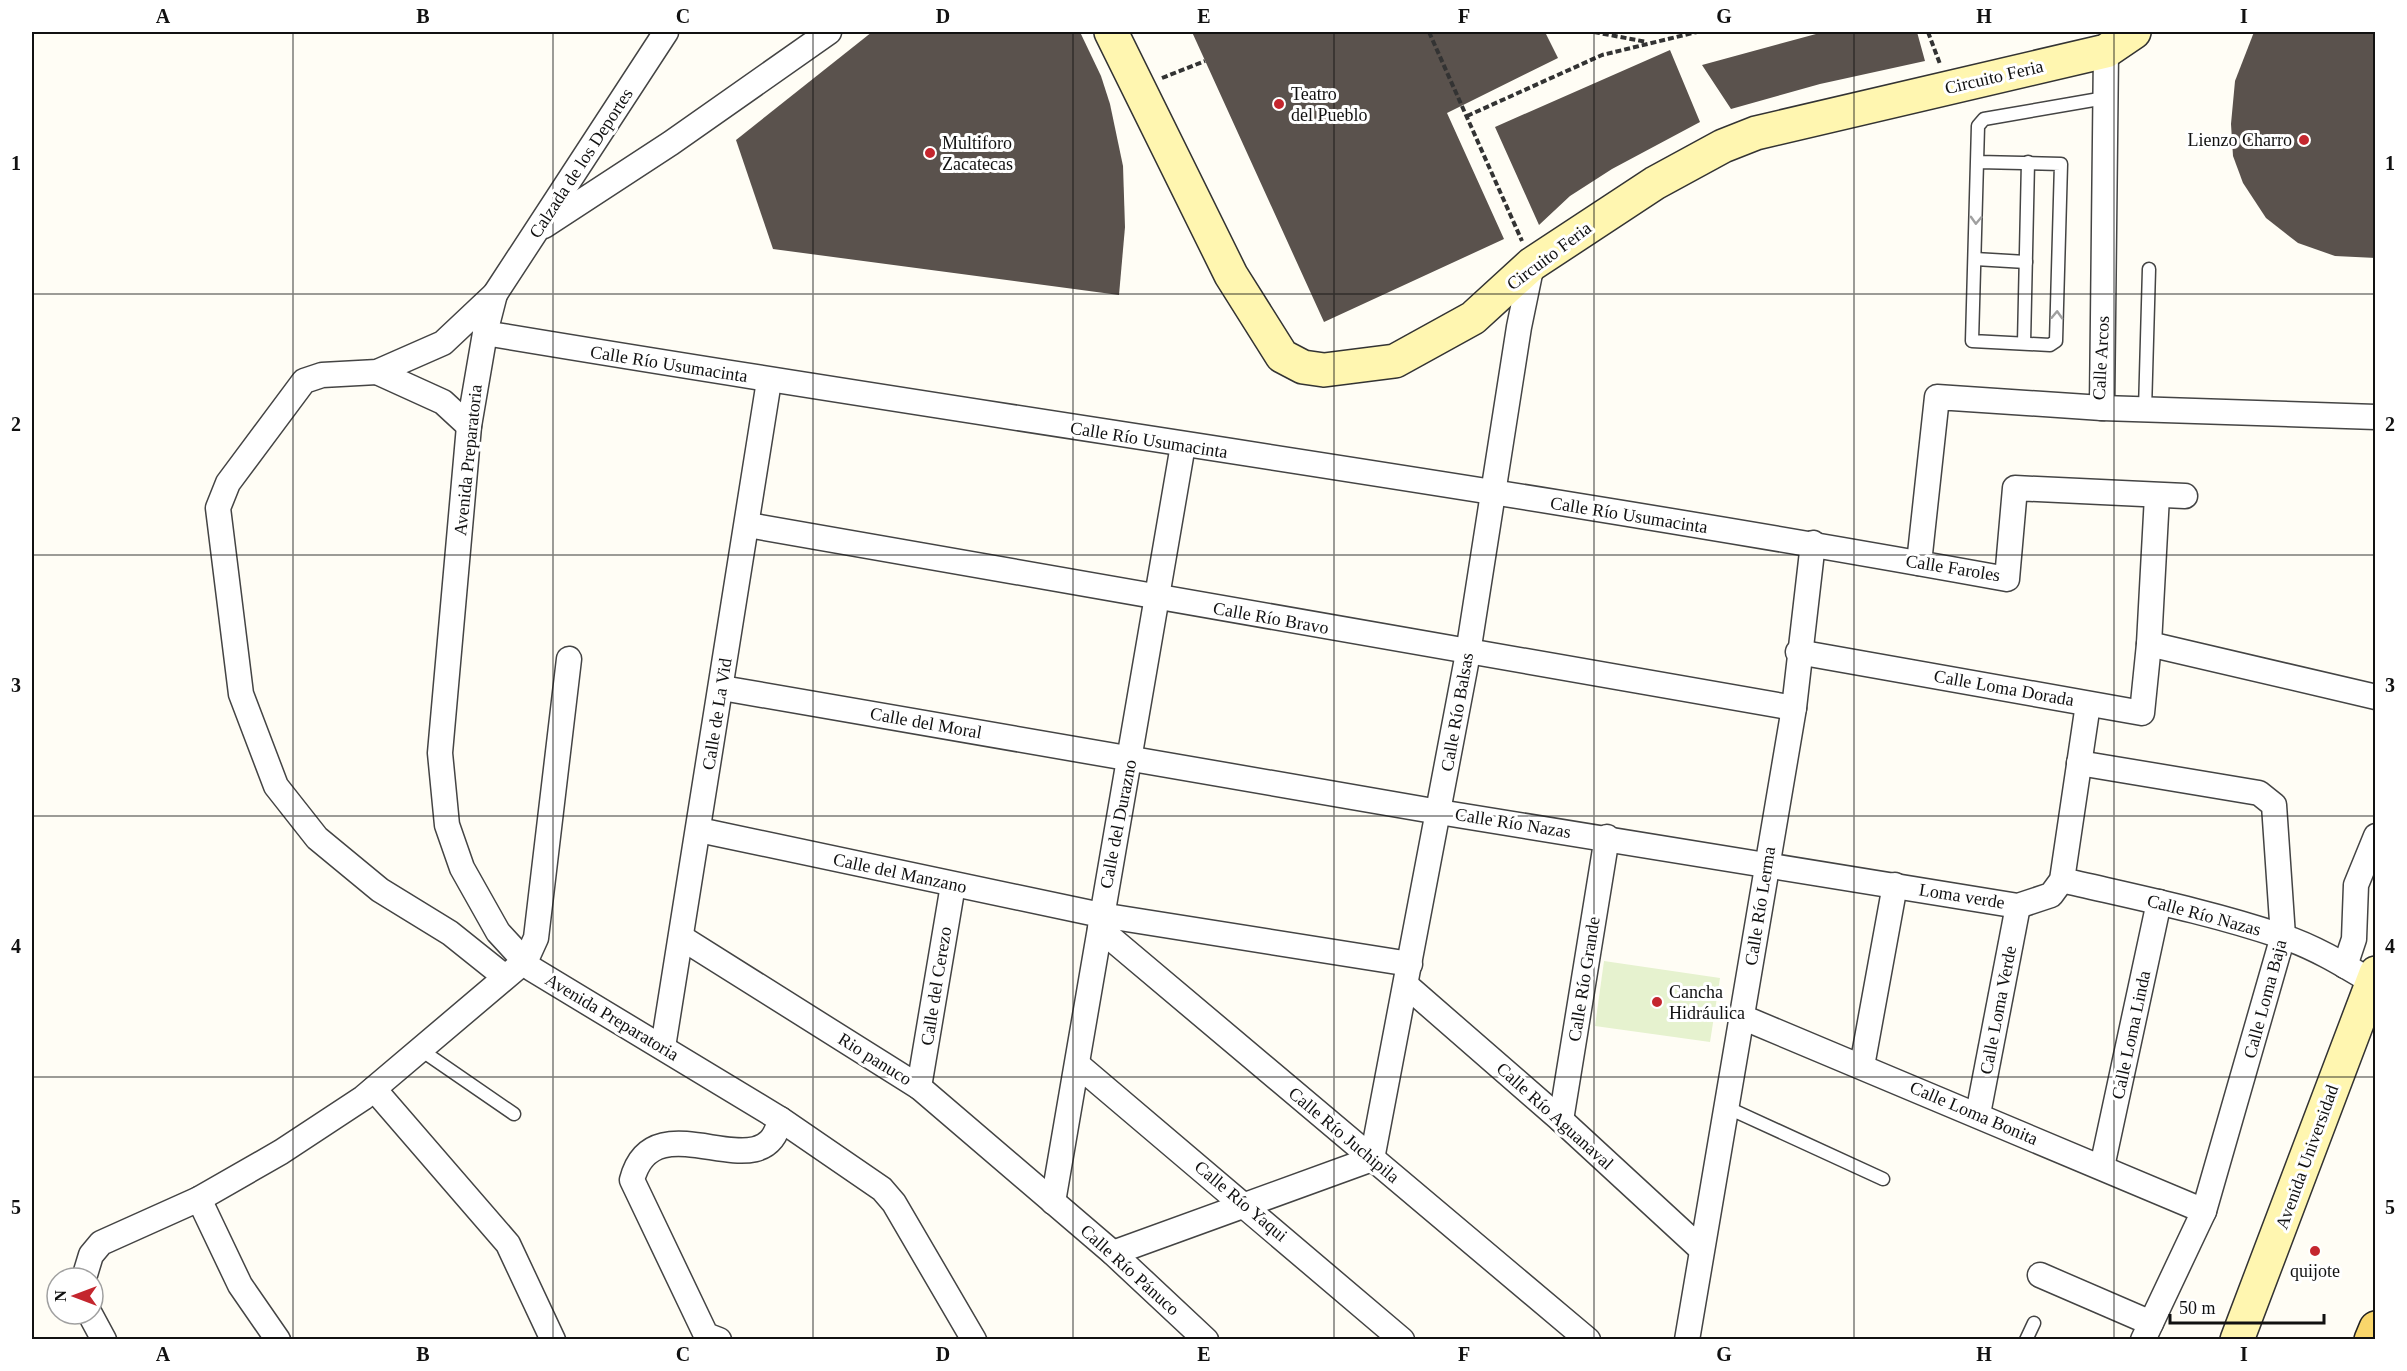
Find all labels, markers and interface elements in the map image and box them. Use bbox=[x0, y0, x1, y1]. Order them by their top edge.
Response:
text: A bbox=[156, 5, 171, 27]
text: B bbox=[416, 5, 430, 27]
text: C bbox=[676, 5, 690, 27]
text: D bbox=[936, 5, 950, 27]
text: E bbox=[1197, 5, 1211, 27]
text: F bbox=[1458, 5, 1470, 27]
text: G bbox=[1716, 5, 1732, 27]
text: H bbox=[1976, 5, 1992, 27]
text: I bbox=[2240, 5, 2248, 27]
street label: Circuito Feria bbox=[1943, 56, 2045, 98]
street label: Calzada de los Deportes bbox=[525, 84, 637, 242]
place label: Teatro del Pueblo bbox=[1291, 84, 1368, 125]
marker: Teatro del Pueblo bbox=[1272, 97, 1286, 111]
place label: Lienzo Charro bbox=[2188, 130, 2292, 150]
place label: Multiforo Zacatecas bbox=[942, 133, 1013, 174]
marker: Lienzo Charro bbox=[2297, 133, 2311, 147]
marker: Multiforo Zacatecas bbox=[923, 146, 937, 160]
text: 1 bbox=[11, 152, 21, 174]
text: 1 bbox=[2385, 152, 2395, 174]
one-way arrow bbox=[1970, 215, 1982, 224]
street label: Circuito Feria bbox=[1503, 218, 1595, 294]
one-way arrow bbox=[2050, 310, 2063, 319]
street label: Calle Arcos bbox=[2089, 315, 2113, 401]
street label: Calle Río Usumacinta bbox=[589, 342, 749, 386]
street label: Avenida Preparatoria bbox=[450, 383, 486, 537]
text: 2 bbox=[11, 413, 21, 435]
text: 2 bbox=[2385, 413, 2395, 435]
street label: Calle Río Usumacinta bbox=[1069, 418, 1229, 462]
street label: Calle Río Usumacinta bbox=[1549, 493, 1709, 537]
street label: Calle Faroles bbox=[1904, 551, 2002, 585]
street label: Calle Río Bravo bbox=[1212, 598, 1330, 638]
street label: Calle Río Balsas bbox=[1437, 651, 1477, 773]
street label: Calle de La Vid bbox=[698, 657, 736, 771]
street label: Calle Loma Dorada bbox=[1932, 666, 2076, 710]
text: 3 bbox=[11, 674, 21, 696]
text: 3 bbox=[2385, 674, 2395, 696]
street label: Calle del Moral bbox=[869, 703, 983, 743]
street label: Calle del Durazno bbox=[1096, 758, 1140, 890]
street label: Calle Río Nazas bbox=[1454, 804, 1572, 842]
street label: Calle Río Lerma bbox=[1741, 845, 1779, 967]
street label: Calle del Manzano bbox=[831, 849, 969, 897]
street label: Loma verde bbox=[1918, 879, 2006, 913]
street label: Calle Río Nazas bbox=[2145, 890, 2263, 940]
street label: Calle Río Grande bbox=[1564, 915, 1604, 1043]
street label: Calle del Cerezo bbox=[917, 925, 955, 1047]
text: 4 bbox=[11, 935, 21, 957]
text: 4 bbox=[2385, 935, 2395, 957]
street label: Calle Loma Baja bbox=[2240, 938, 2290, 1060]
street label: Calle Loma Verde bbox=[1976, 944, 2020, 1076]
street label: Avenida Preparatoria bbox=[542, 969, 682, 1065]
street label: Calle Loma Linda bbox=[2108, 969, 2154, 1101]
place label: Cancha Hidráulica bbox=[1669, 982, 1745, 1023]
marker: Cancha Hidráulica bbox=[1650, 995, 1664, 1009]
street label: Rio panuco bbox=[835, 1029, 915, 1089]
street label: Calle Río Aguanaval bbox=[1493, 1058, 1617, 1174]
street label: Calle Loma Bonita bbox=[1907, 1077, 2041, 1149]
street label: Avenida Universidad bbox=[2272, 1082, 2342, 1232]
street label: Calle Río Juchipila bbox=[1285, 1083, 1403, 1187]
street label: Calle Río Yaqui bbox=[1191, 1157, 1291, 1245]
text: 5 bbox=[11, 1196, 21, 1218]
text: 5 bbox=[2385, 1196, 2395, 1218]
street label: Calle Río Pánuco bbox=[1076, 1220, 1184, 1320]
marker: quijote bbox=[2308, 1244, 2322, 1258]
place label: quijote bbox=[2290, 1261, 2340, 1281]
north arrow bbox=[45, 1266, 105, 1326]
scale bar bbox=[2170, 1287, 2324, 1325]
text: N bbox=[52, 1290, 69, 1302]
text: 50 m bbox=[2179, 1298, 2216, 1318]
text: A bbox=[156, 1343, 171, 1365]
text: B bbox=[416, 1343, 430, 1365]
text: C bbox=[676, 1343, 690, 1365]
text: D bbox=[936, 1343, 950, 1365]
text: E bbox=[1197, 1343, 1211, 1365]
text: F bbox=[1458, 1343, 1470, 1365]
text: G bbox=[1716, 1343, 1732, 1365]
text: H bbox=[1976, 1343, 1992, 1365]
text: I bbox=[2240, 1343, 2248, 1365]

